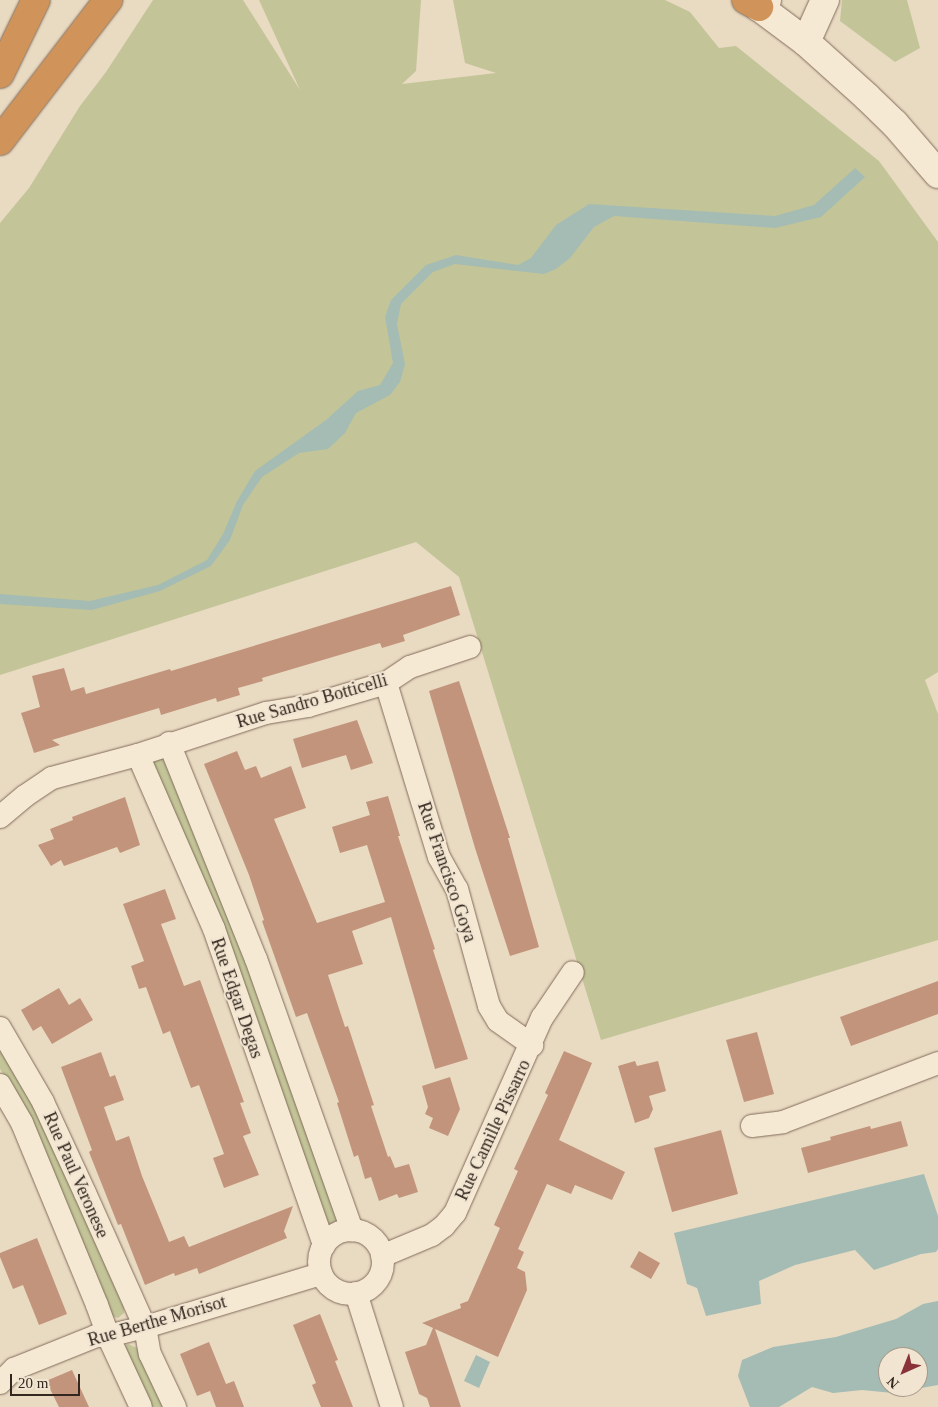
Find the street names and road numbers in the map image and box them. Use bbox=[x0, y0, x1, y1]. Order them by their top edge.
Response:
street label: Rue Sandro Botticelli bbox=[234, 669, 390, 733]
street label: Rue Francisco Goya bbox=[413, 799, 481, 945]
street label: Rue Edgar Degas bbox=[206, 935, 268, 1061]
street label: Rue Camille Pissarro bbox=[451, 1056, 535, 1204]
street label: Rue Paul Veronese bbox=[38, 1109, 114, 1241]
street label: Rue Berthe Morisot bbox=[85, 1291, 229, 1351]

